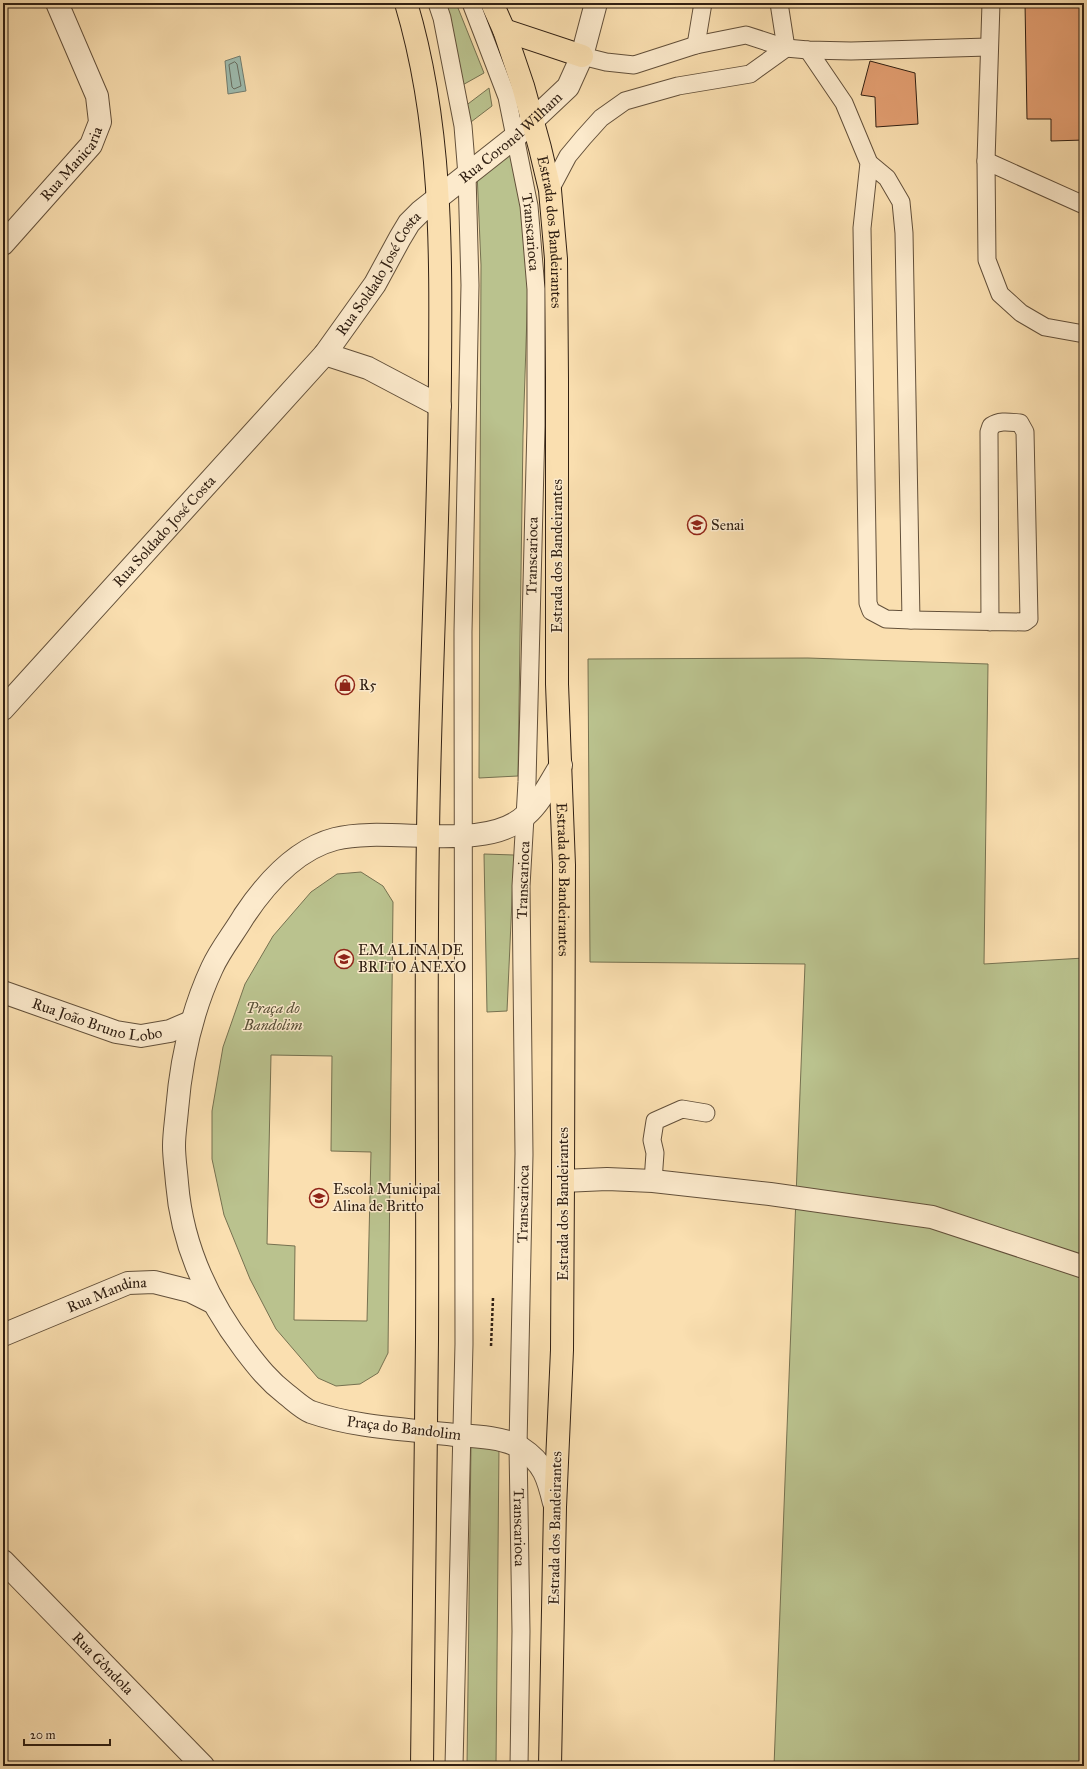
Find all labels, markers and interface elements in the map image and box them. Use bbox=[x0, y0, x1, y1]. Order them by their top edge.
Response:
street label: Rua Coronel Wilham bbox=[455, 88, 566, 187]
street label: Rua Manicaria bbox=[37, 123, 107, 205]
street label: Estrada dos Bandeirantes bbox=[533, 154, 565, 309]
street label: Transcarioca bbox=[518, 192, 544, 272]
street label: Rua Soldado José Costa bbox=[332, 207, 425, 339]
street label: Rua Soldado José Costa bbox=[109, 471, 220, 591]
street label: Estrada dos Bandeirantes bbox=[548, 479, 566, 633]
school or university icon: Senai bbox=[686, 514, 708, 536]
street label: Transcarioca bbox=[522, 516, 542, 595]
place label: Senai bbox=[711, 516, 744, 534]
shop icon: R5 bbox=[334, 674, 356, 696]
place label: R5 bbox=[359, 676, 377, 694]
street label: Estrada dos Bandeirantes bbox=[553, 802, 573, 956]
street label: Transcarioca bbox=[513, 840, 533, 919]
place label: EM ALINA DE BRITO ANEXO bbox=[358, 941, 466, 976]
school or university icon: EM ALINA DE BRITO ANEXO bbox=[333, 948, 355, 970]
street label: Rua João Bruno Lobo bbox=[30, 994, 164, 1045]
park label: Praça do Bandolim bbox=[242, 999, 303, 1034]
street label: Estrada dos Bandeirantes bbox=[554, 1127, 572, 1281]
street label: Transcarioca bbox=[513, 1164, 533, 1243]
place label: Escola Municipal Alina de Britto bbox=[332, 1180, 442, 1215]
school or university icon: Escola Municipal Alina de Britto bbox=[308, 1187, 330, 1209]
street label: Rua Mandina bbox=[64, 1273, 148, 1316]
street label: Praça do Bandolim bbox=[346, 1412, 463, 1444]
street label: Estrada dos Bandeirantes bbox=[545, 1451, 565, 1605]
street label: Transcarioca bbox=[510, 1488, 529, 1567]
street label: Rua Gôndola bbox=[68, 1628, 138, 1699]
scale bar bbox=[24, 1721, 110, 1747]
text: 20 m bbox=[30, 1728, 56, 1742]

